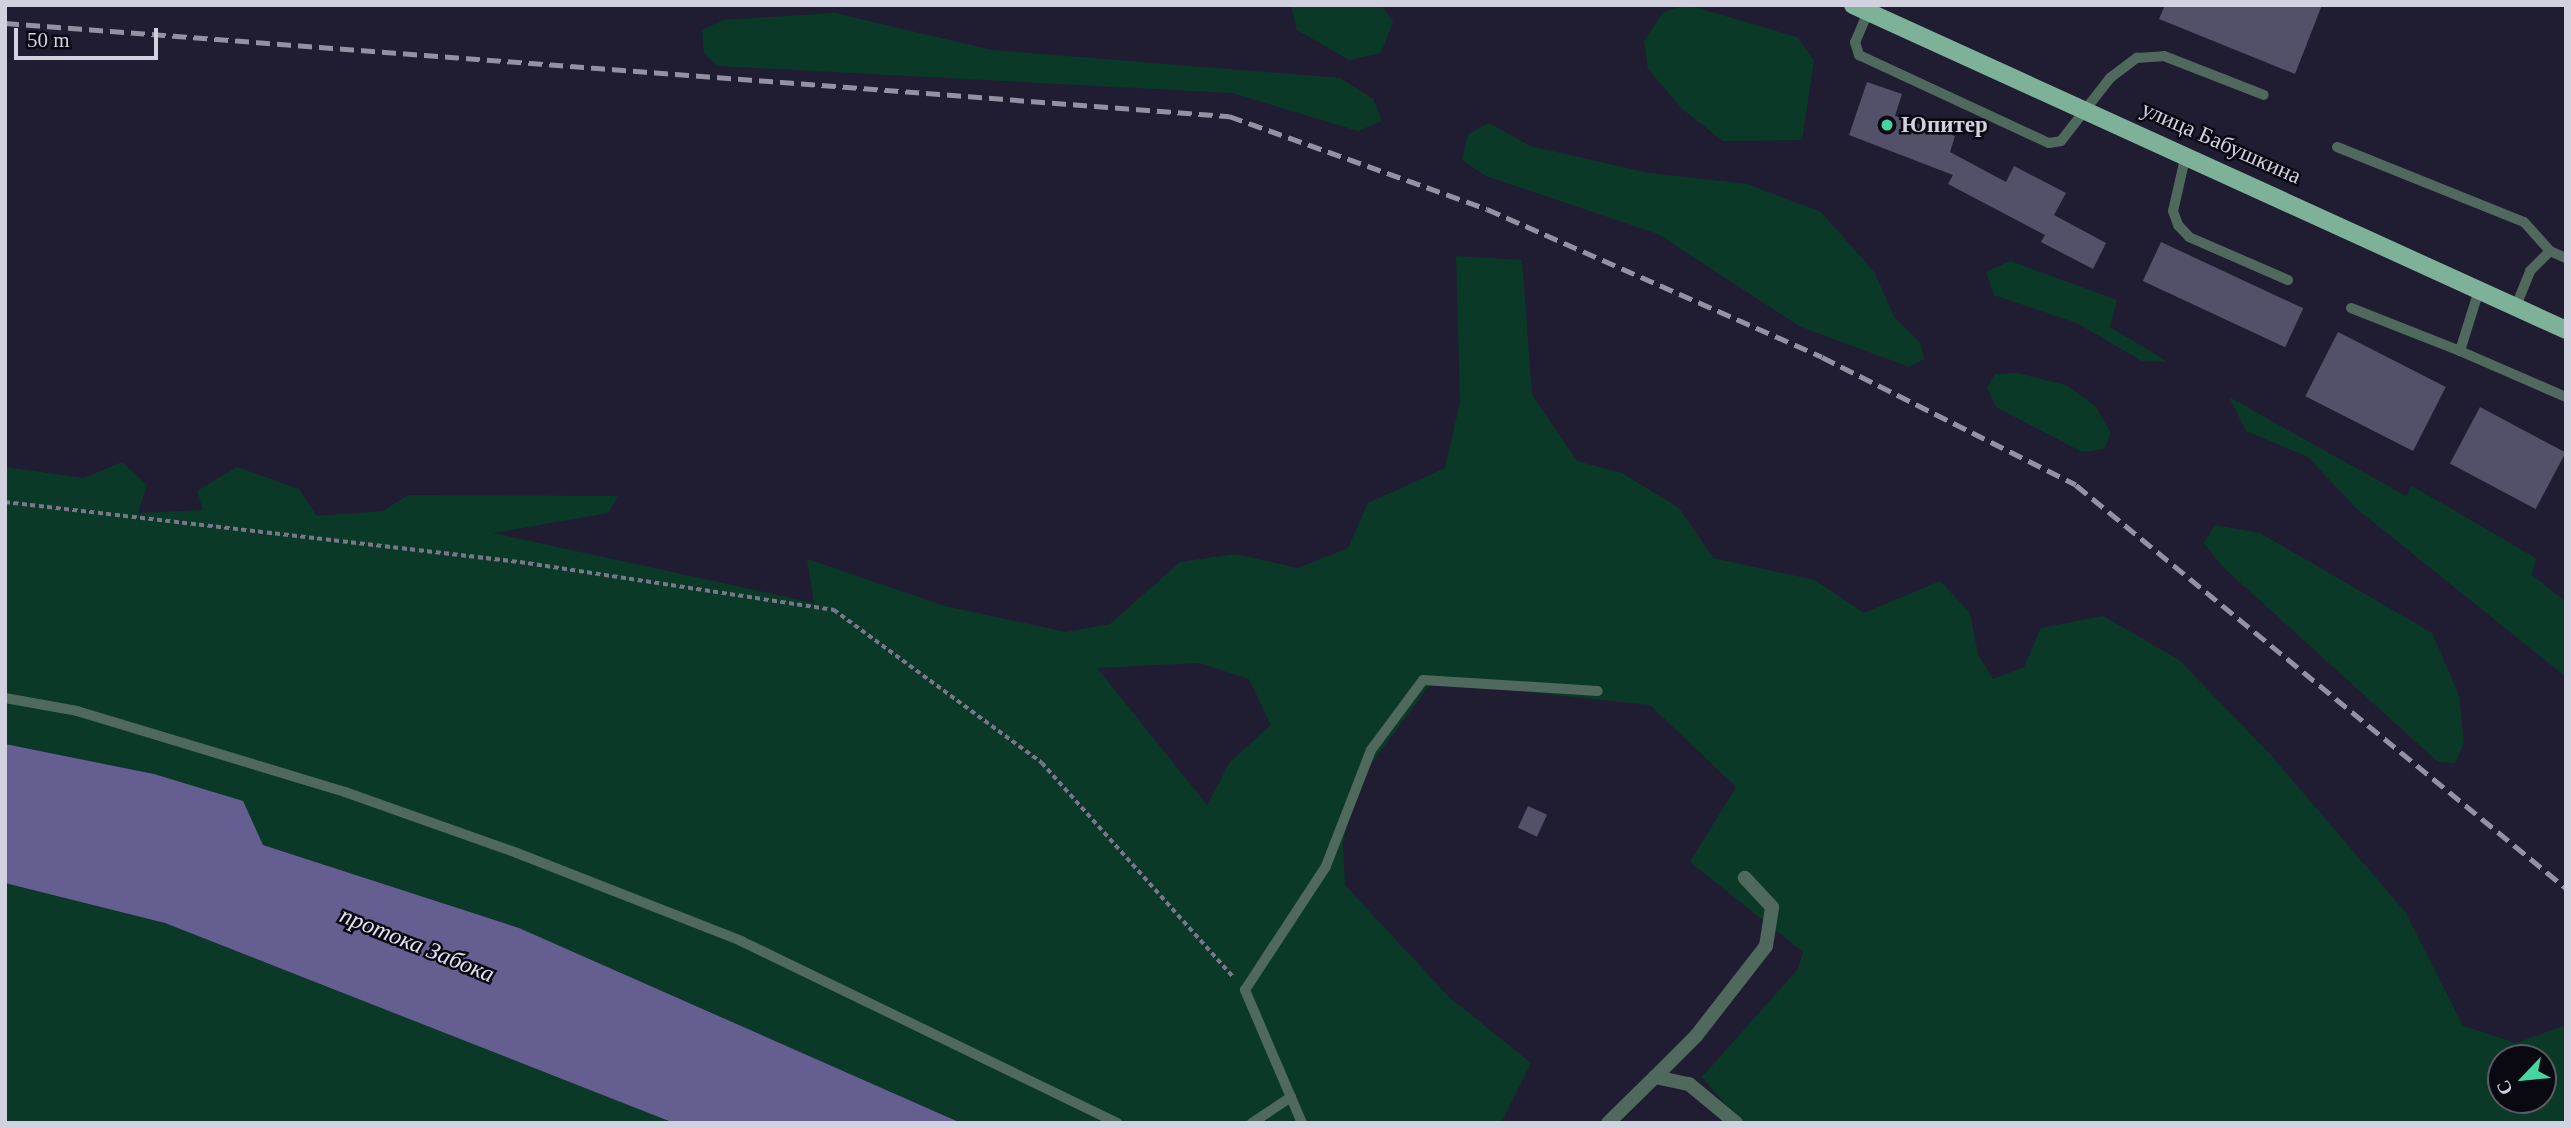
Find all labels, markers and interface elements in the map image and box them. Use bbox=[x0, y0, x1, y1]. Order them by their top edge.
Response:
scale bar bbox=[18, 14, 161, 58]
text: 50 m bbox=[27, 28, 70, 52]
street label: улица Бабушкина bbox=[2137, 95, 2305, 191]
place label: Юпитер bbox=[1901, 111, 1988, 139]
marker: Юпитер bbox=[1879, 117, 1895, 133]
water label: протока Забока bbox=[335, 901, 499, 989]
north arrow bbox=[2487, 1044, 2557, 1114]
text: С bbox=[2492, 1077, 2517, 1098]

